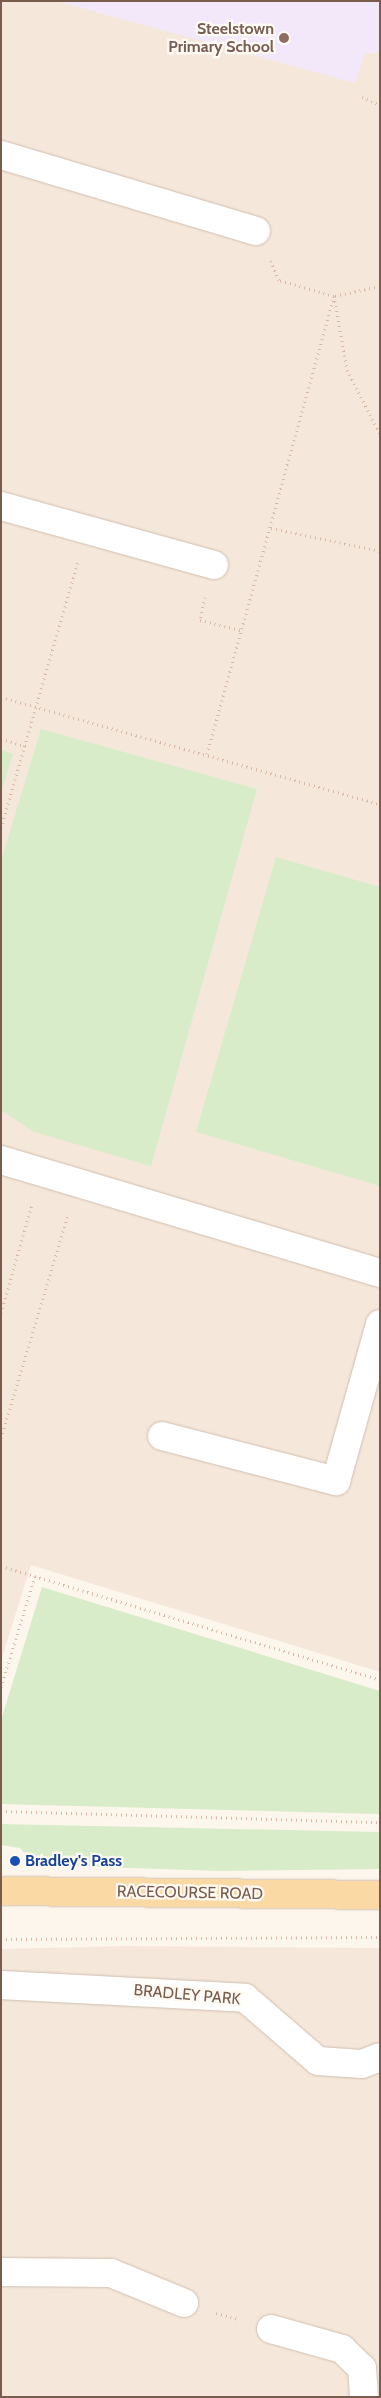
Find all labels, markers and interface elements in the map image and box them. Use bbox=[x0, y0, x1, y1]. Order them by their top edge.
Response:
place label: Steelstown Primary School bbox=[168, 19, 274, 57]
marker: Steelstown Primary School bbox=[278, 32, 290, 44]
place label: Bradley's Pass bbox=[25, 1851, 122, 1871]
marker: Bradley's Pass bbox=[9, 1855, 21, 1867]
street label: RACECOURSE ROAD bbox=[117, 1882, 263, 1904]
street label: BRADLEY PARK bbox=[133, 1981, 241, 2009]

